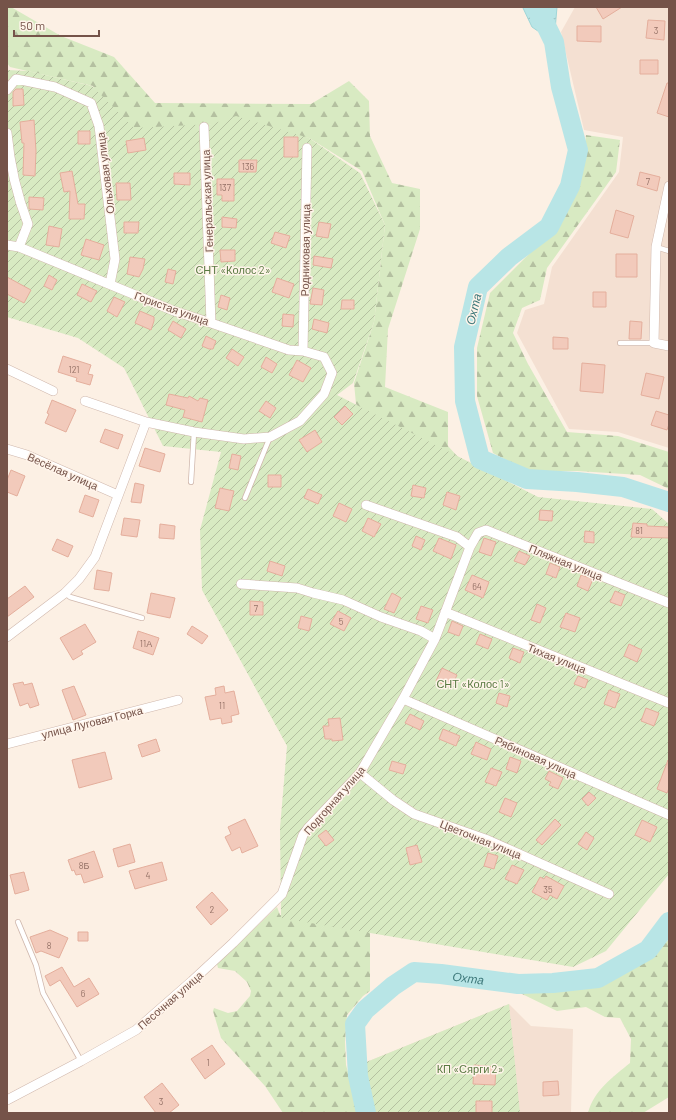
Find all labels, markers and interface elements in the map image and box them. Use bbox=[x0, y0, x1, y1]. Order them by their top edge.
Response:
scale bar bbox=[14, 12, 99, 38]
text: 50 m bbox=[20, 18, 45, 32]
house number: 3 bbox=[654, 25, 659, 36]
street label: Ольховая улица bbox=[93, 130, 116, 215]
street label: Генеральская улица bbox=[199, 148, 215, 253]
house number: 136 bbox=[242, 161, 255, 172]
house number: 7 bbox=[646, 176, 651, 187]
house number: 137 bbox=[219, 182, 232, 193]
street label: Родниковая улица bbox=[298, 203, 312, 296]
park label: СНТ «Колос 2» bbox=[195, 263, 271, 276]
street label: Гористая улица bbox=[133, 288, 212, 328]
water label: Охта bbox=[463, 292, 483, 326]
house number: 121 bbox=[69, 364, 80, 375]
street label: Весёлая улица bbox=[26, 450, 101, 493]
house number: 81 bbox=[635, 525, 643, 536]
street label: Пляжная улица bbox=[527, 541, 606, 583]
house number: 64 bbox=[472, 581, 482, 592]
house number: 7 bbox=[254, 603, 259, 614]
house number: 5 bbox=[339, 616, 344, 627]
house number: 11А bbox=[140, 638, 152, 649]
street label: Тихая улица bbox=[526, 640, 589, 676]
park label: СНТ «Колос 1» bbox=[436, 677, 510, 690]
house number: 11 bbox=[219, 700, 225, 711]
street label: улица Луговая Горка bbox=[40, 703, 145, 741]
street label: Рябиновая улица bbox=[493, 733, 580, 781]
street label: Подгорная улица bbox=[301, 762, 368, 837]
street label: Цветочная улица bbox=[438, 817, 524, 862]
house number: 8Б bbox=[79, 860, 89, 871]
house number: 4 bbox=[146, 870, 151, 881]
house number: 35 bbox=[543, 884, 553, 895]
house number: 2 bbox=[210, 904, 215, 915]
house number: 8 bbox=[47, 940, 52, 951]
street label: Песочная улица bbox=[135, 968, 206, 1032]
water label: Охта bbox=[452, 969, 485, 987]
house number: 6 bbox=[81, 988, 86, 999]
house number: 1 bbox=[206, 1057, 210, 1068]
park label: КП «Сярги 2» bbox=[437, 1062, 503, 1075]
house number: 3 bbox=[159, 1096, 164, 1107]

